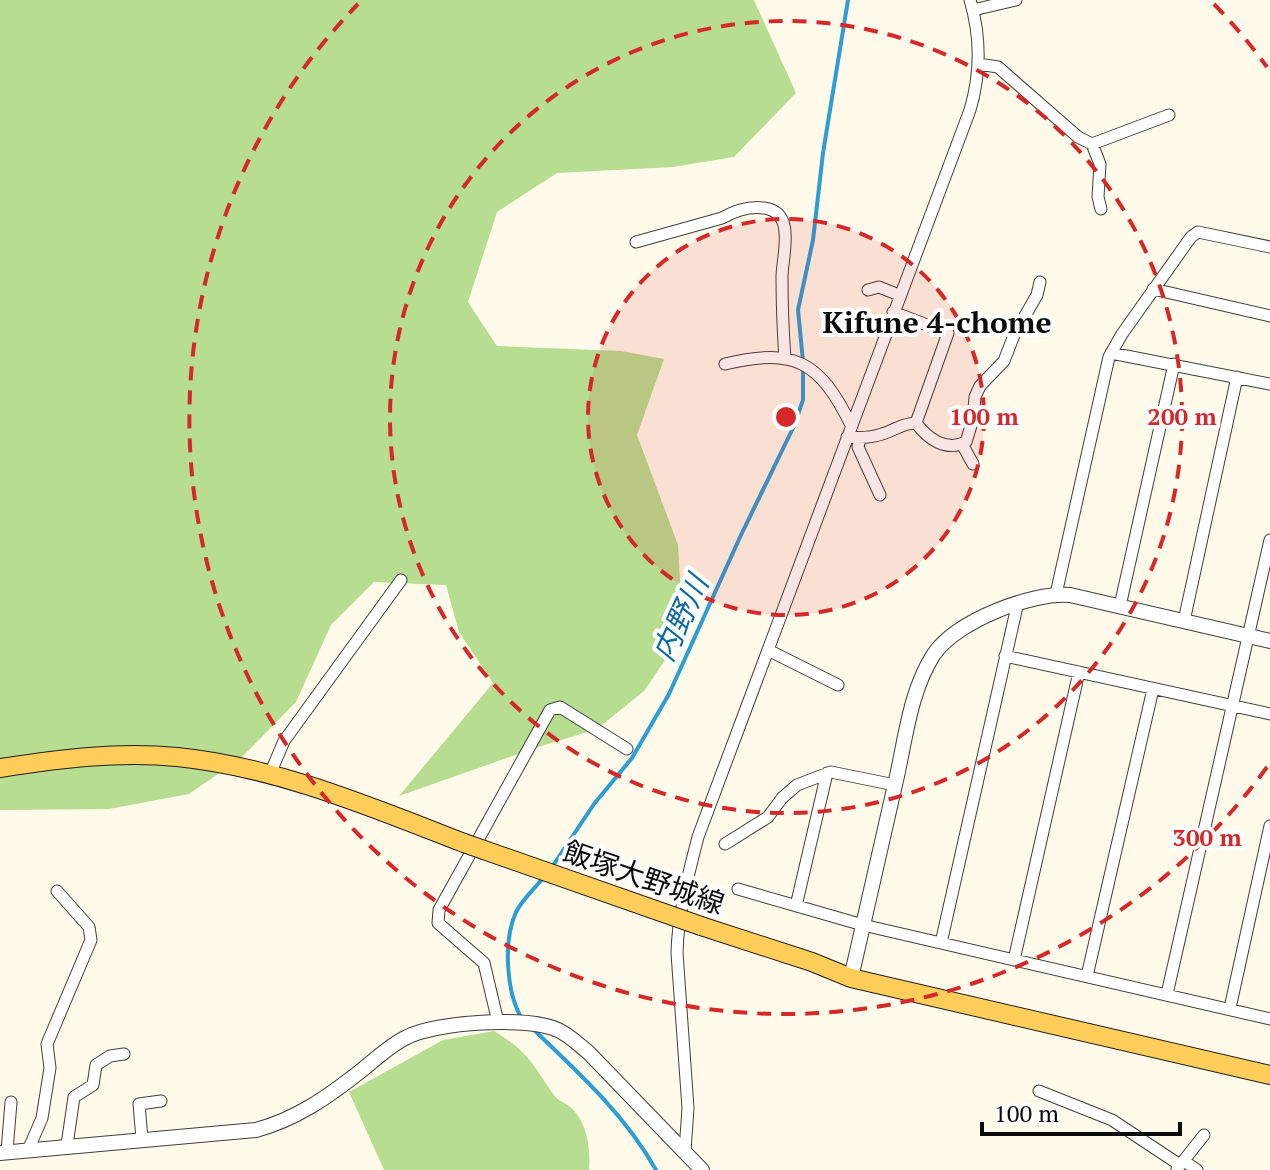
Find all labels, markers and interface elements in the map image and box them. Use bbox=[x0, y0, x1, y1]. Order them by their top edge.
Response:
district label: Kifune 4-chome bbox=[822, 302, 1052, 342]
text: 100 m bbox=[949, 400, 1019, 432]
text: 200 m bbox=[1147, 400, 1217, 432]
centre of rings bbox=[772, 403, 800, 431]
water label: 内野川 bbox=[643, 566, 718, 667]
text: 300 m bbox=[1172, 821, 1242, 853]
street label: 飯塚大野城線 bbox=[559, 832, 729, 922]
scale bar bbox=[982, 1086, 1180, 1136]
text: 100 m bbox=[994, 1097, 1059, 1129]

